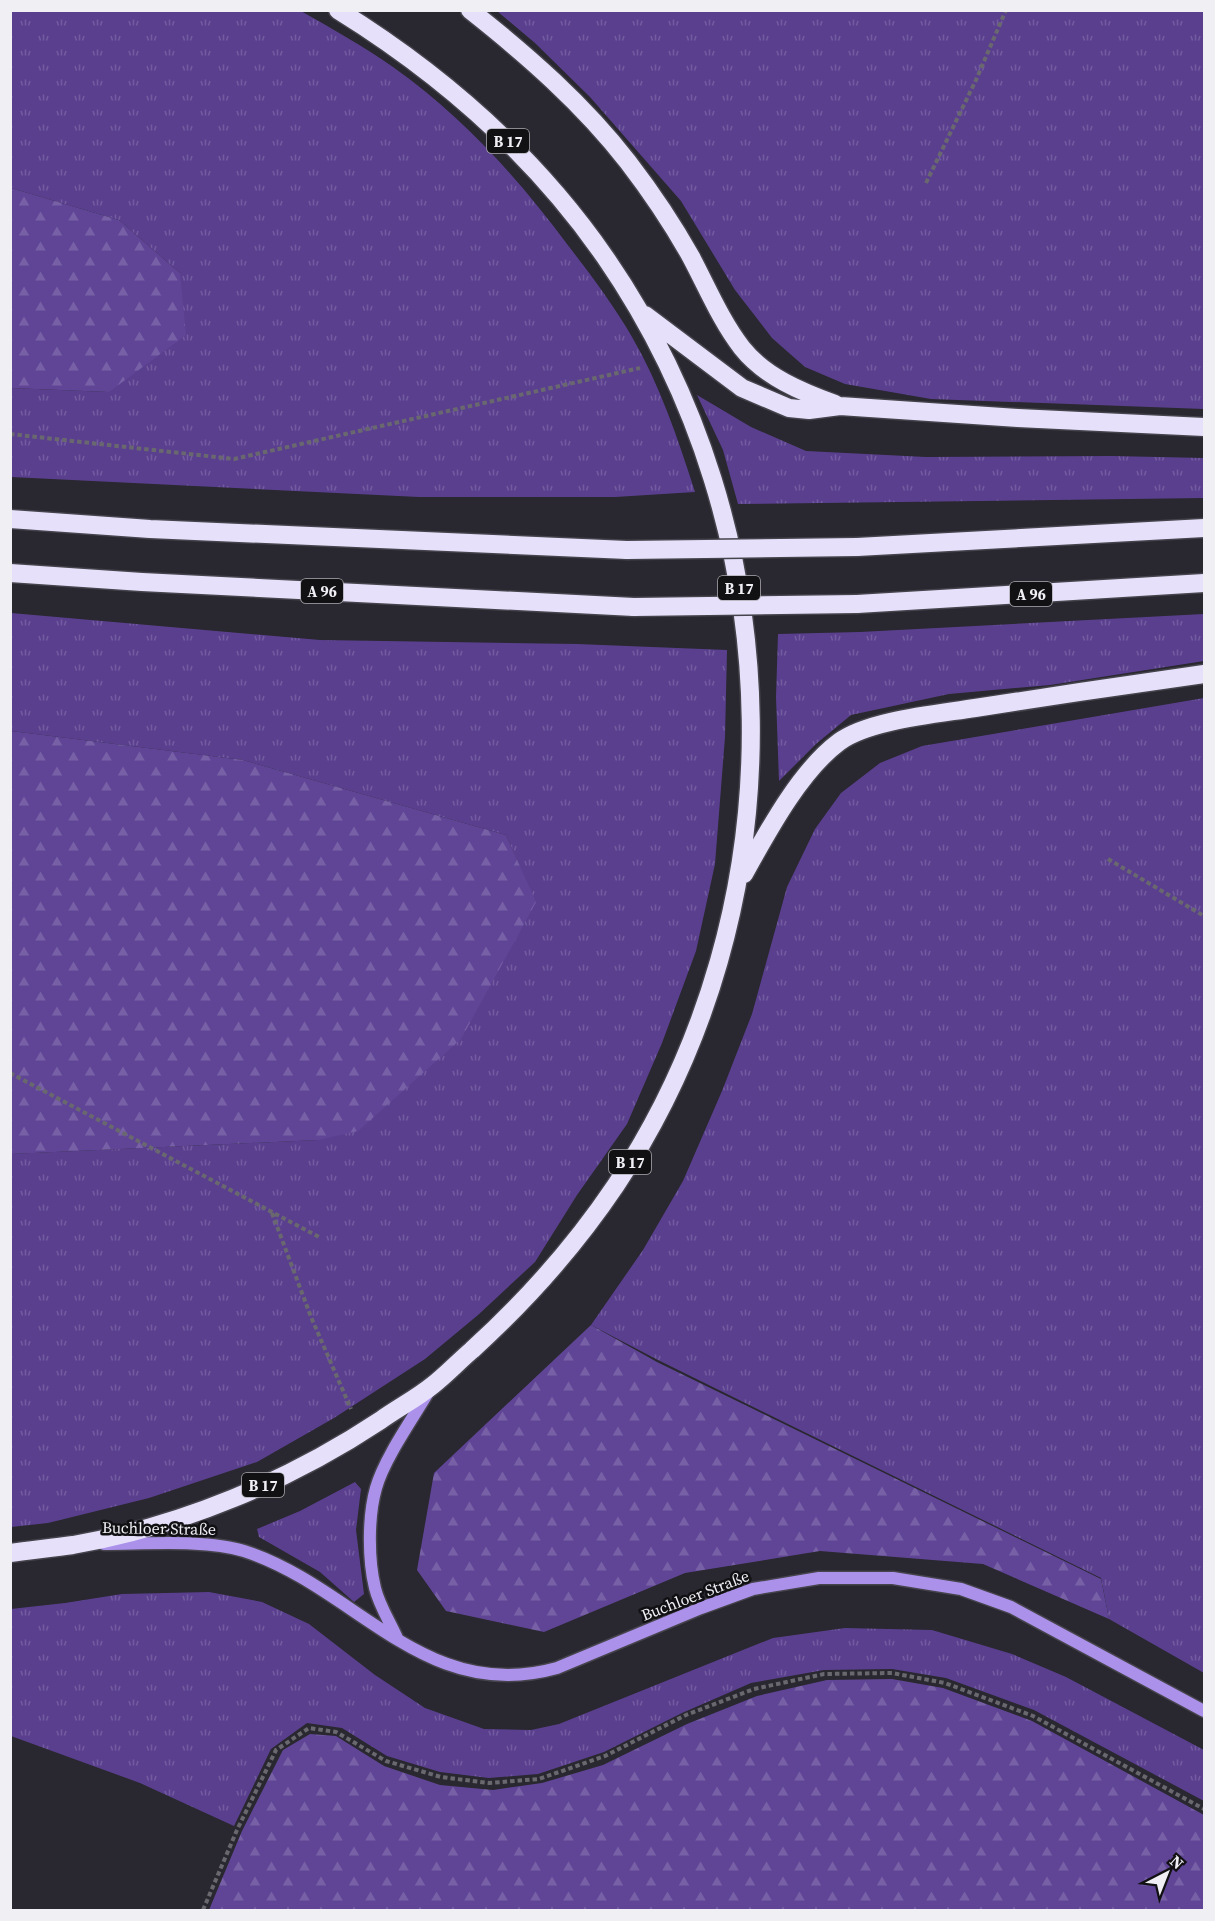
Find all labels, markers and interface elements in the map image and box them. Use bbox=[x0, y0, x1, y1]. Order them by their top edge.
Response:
road number: B 17 bbox=[487, 129, 529, 153]
road number: B 17 bbox=[718, 576, 760, 600]
road number: A 96 bbox=[301, 579, 343, 603]
road number: A 96 bbox=[1010, 582, 1052, 606]
road number: B 17 bbox=[609, 1150, 651, 1174]
road number: B 17 bbox=[242, 1473, 284, 1497]
street label: Buchloer Straße bbox=[102, 1516, 216, 1540]
street label: Buchloer Straße bbox=[638, 1564, 752, 1626]
north arrow bbox=[1137, 1843, 1197, 1903]
text: N bbox=[1165, 1850, 1189, 1874]

